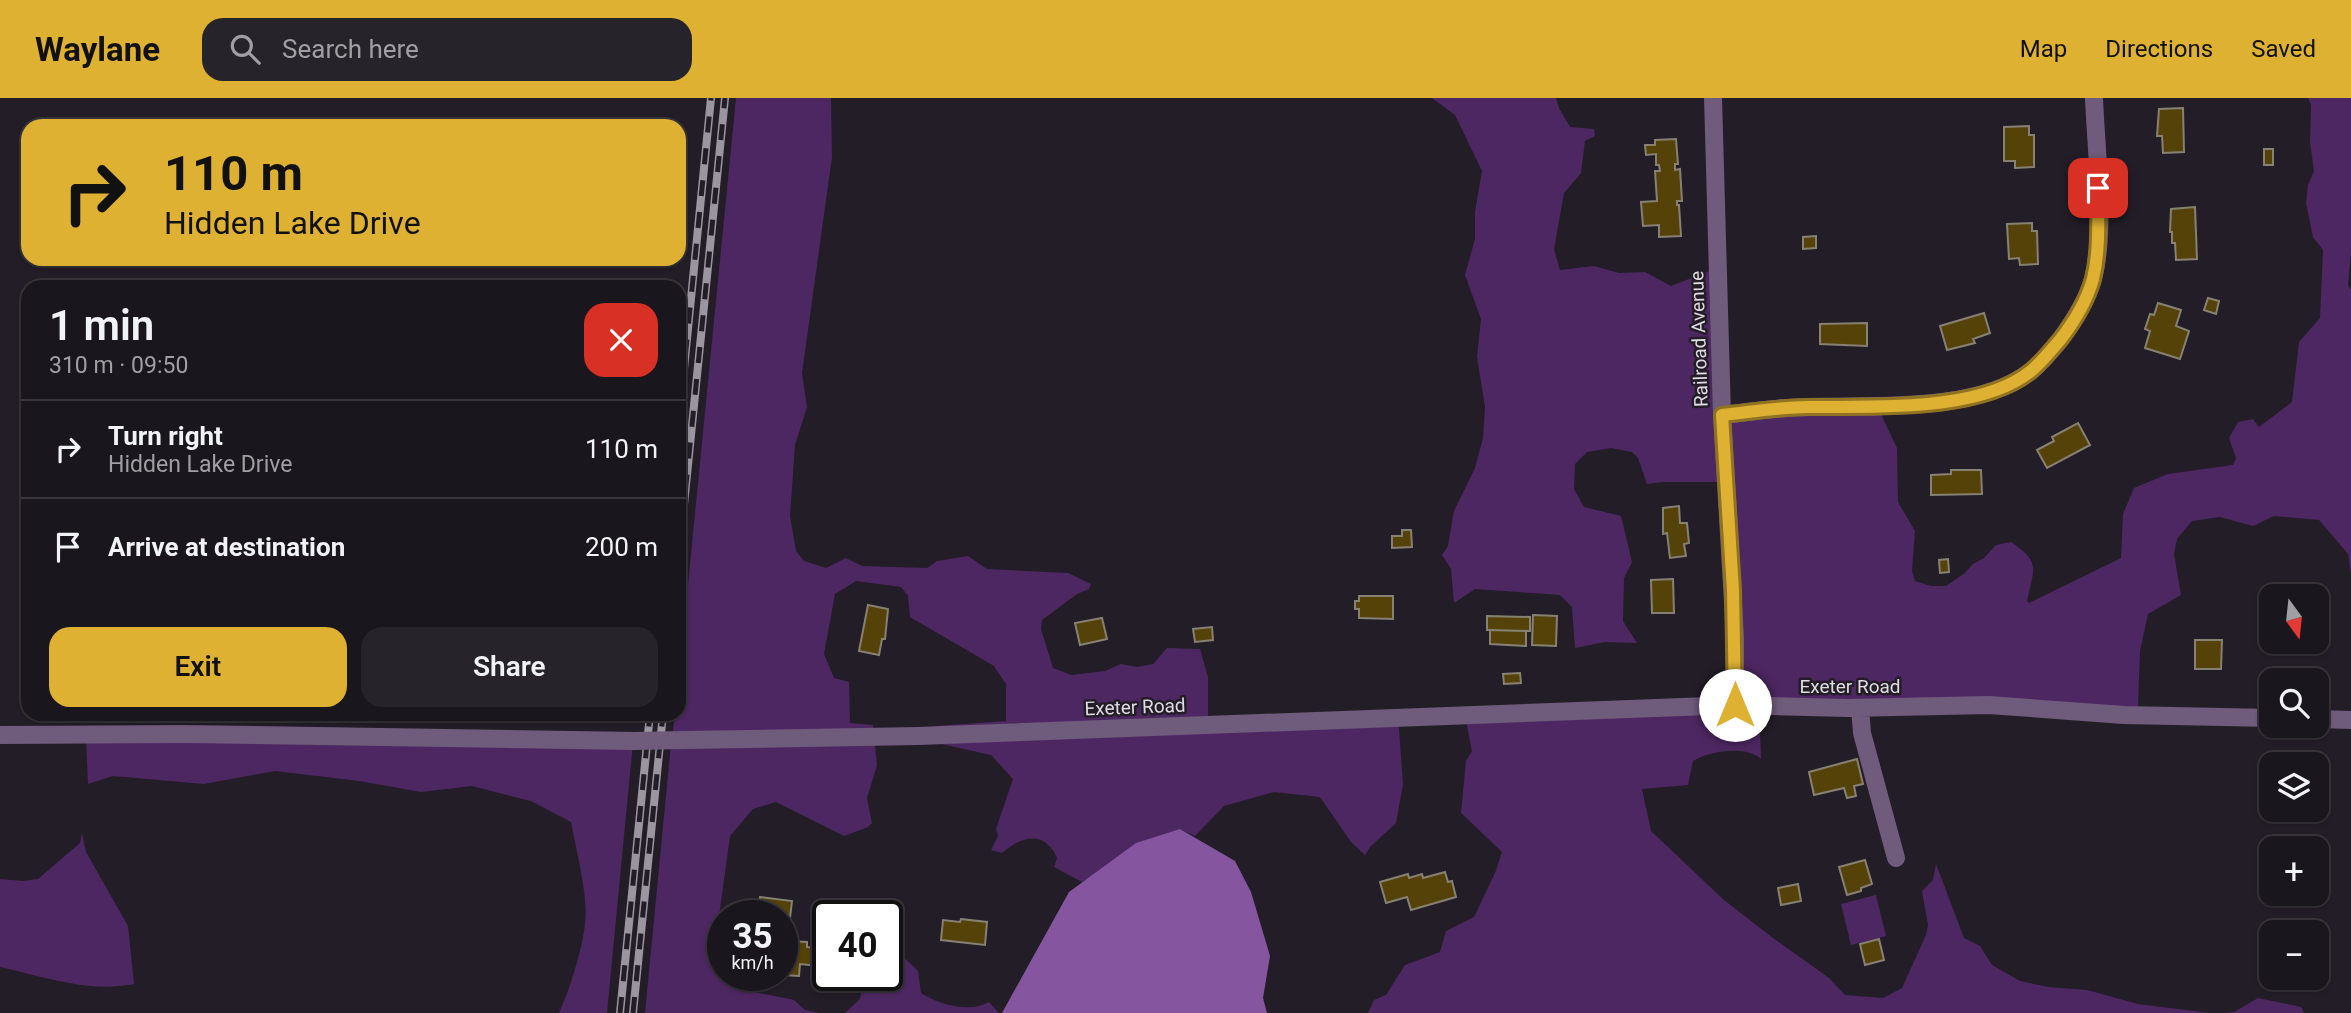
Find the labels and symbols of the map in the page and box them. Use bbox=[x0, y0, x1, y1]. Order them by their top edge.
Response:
pin bbox=[2068, 158, 2128, 218]
street label: Railroad Avenue bbox=[1685, 271, 1713, 407]
north arrow bbox=[2259, 584, 2329, 654]
position arrow bbox=[1698, 668, 1772, 742]
street label: Exeter Road bbox=[1799, 675, 1901, 698]
street label: Exeter Road bbox=[1084, 694, 1186, 720]
speed limit sign: 40 bbox=[812, 900, 903, 991]

